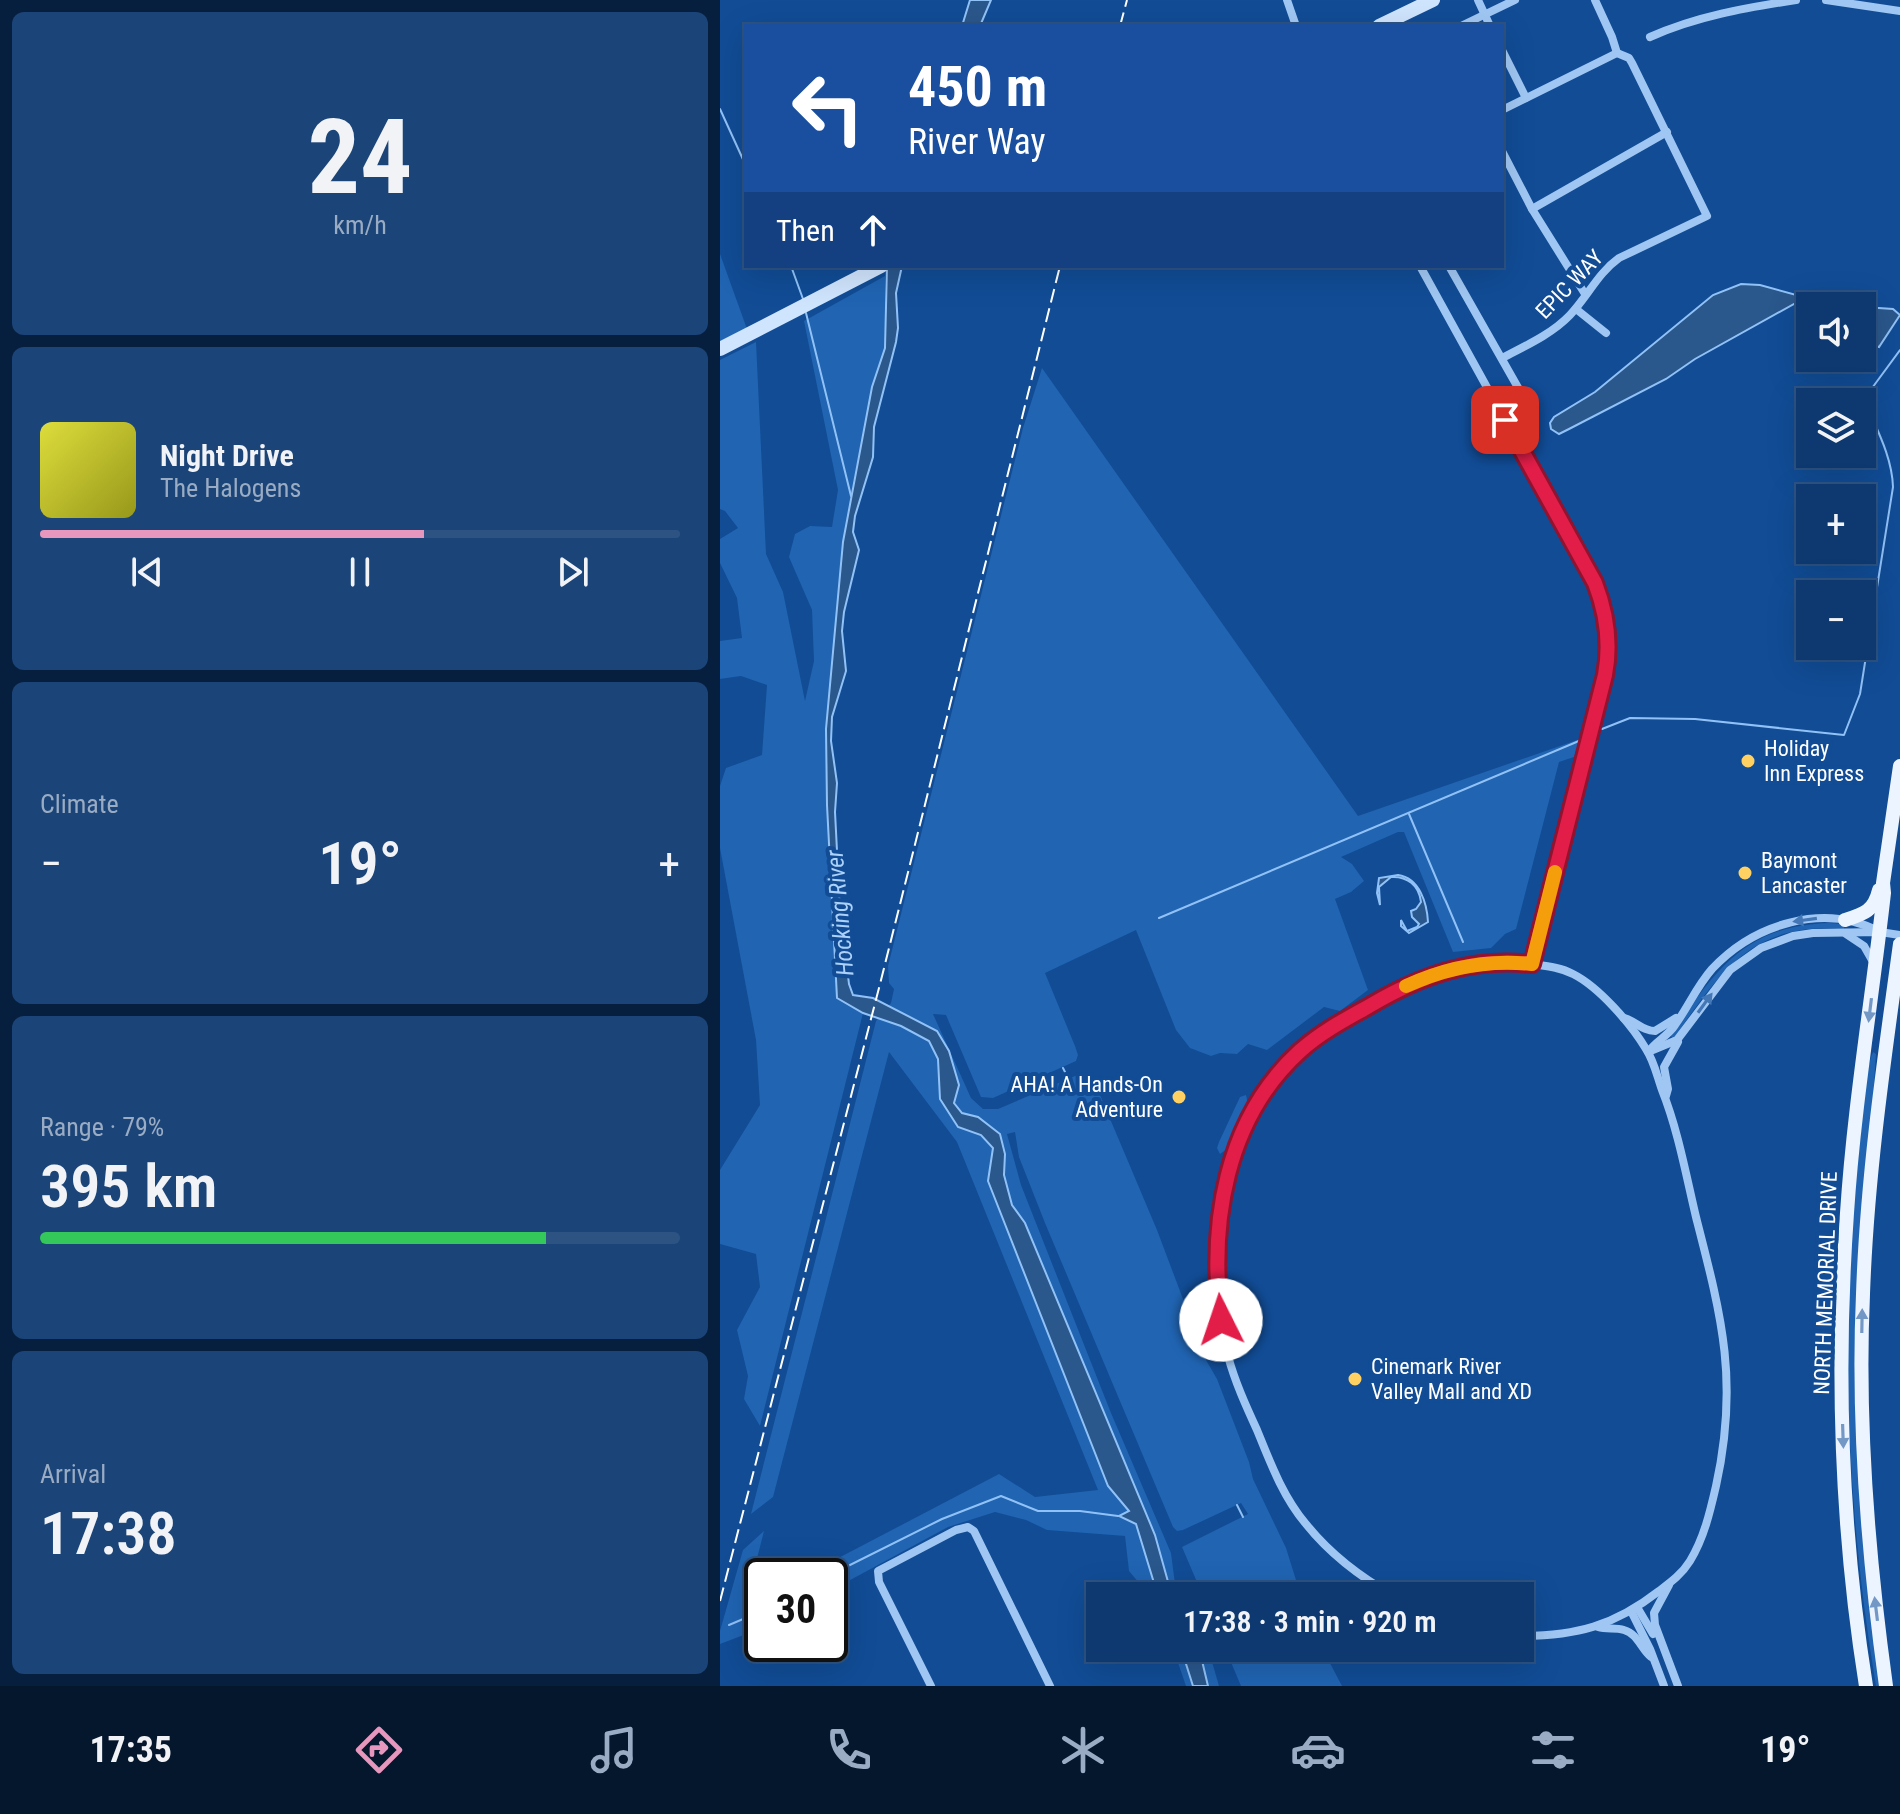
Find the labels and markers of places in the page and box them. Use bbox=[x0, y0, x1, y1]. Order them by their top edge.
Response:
pin bbox=[1471, 386, 1539, 454]
place label: Holiday Inn Express bbox=[1764, 736, 1864, 786]
marker: Holiday Inn Express bbox=[1739, 752, 1757, 770]
place label: Baymont Lancaster bbox=[1761, 848, 1847, 898]
marker: Baymont Lancaster bbox=[1736, 864, 1754, 882]
place label: AHA! A Hands-On Adventure bbox=[1010, 1072, 1163, 1122]
marker: AHA! A Hands-On Adventure bbox=[1170, 1088, 1188, 1106]
place label: Cinemark River Valley Mall and XD bbox=[1371, 1354, 1532, 1404]
marker: Cinemark River Valley Mall and XD bbox=[1346, 1370, 1364, 1388]

